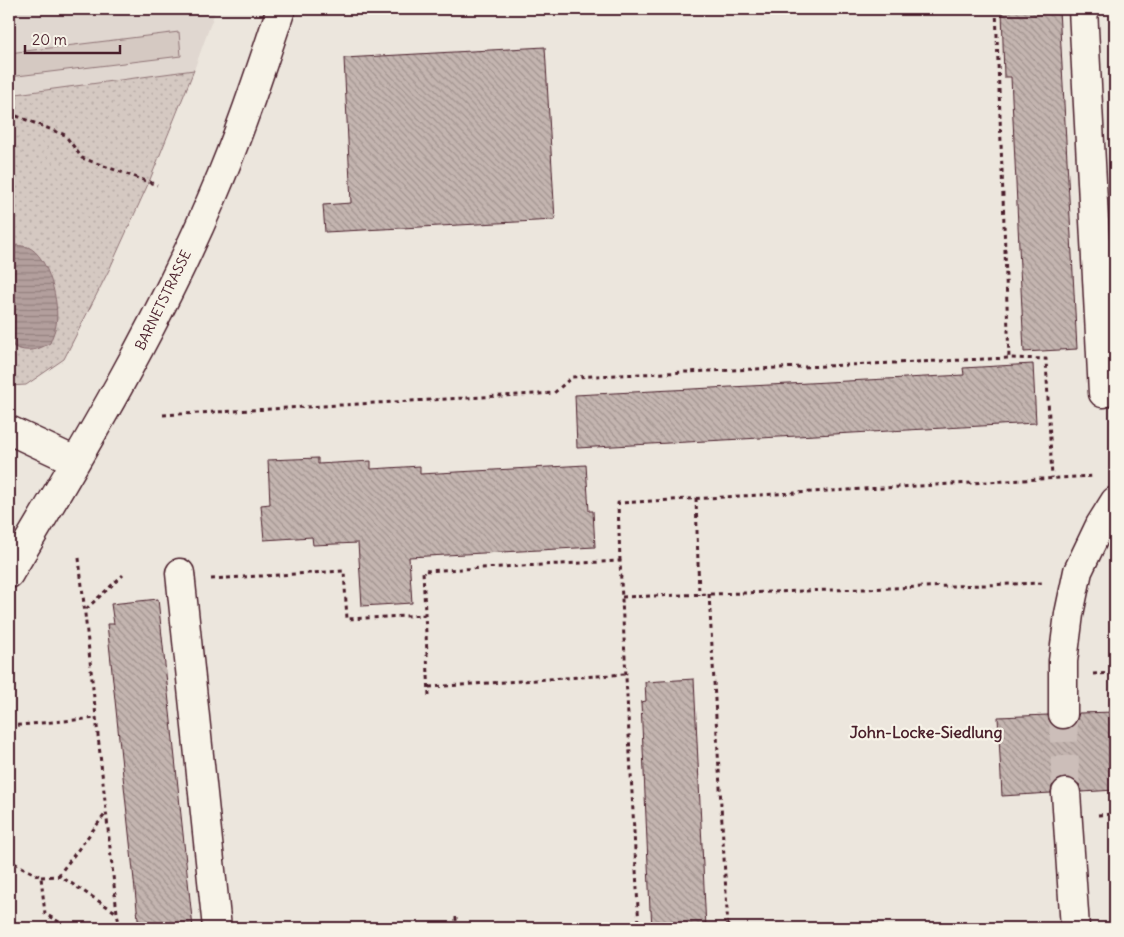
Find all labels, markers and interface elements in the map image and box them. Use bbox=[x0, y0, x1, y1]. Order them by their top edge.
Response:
scale bar bbox=[25, 22, 120, 54]
text: 20 m bbox=[32, 30, 67, 49]
street label: BARNETSTRASSE bbox=[131, 247, 195, 353]
district label: John-Locke-Siedlung bbox=[850, 722, 1002, 743]

